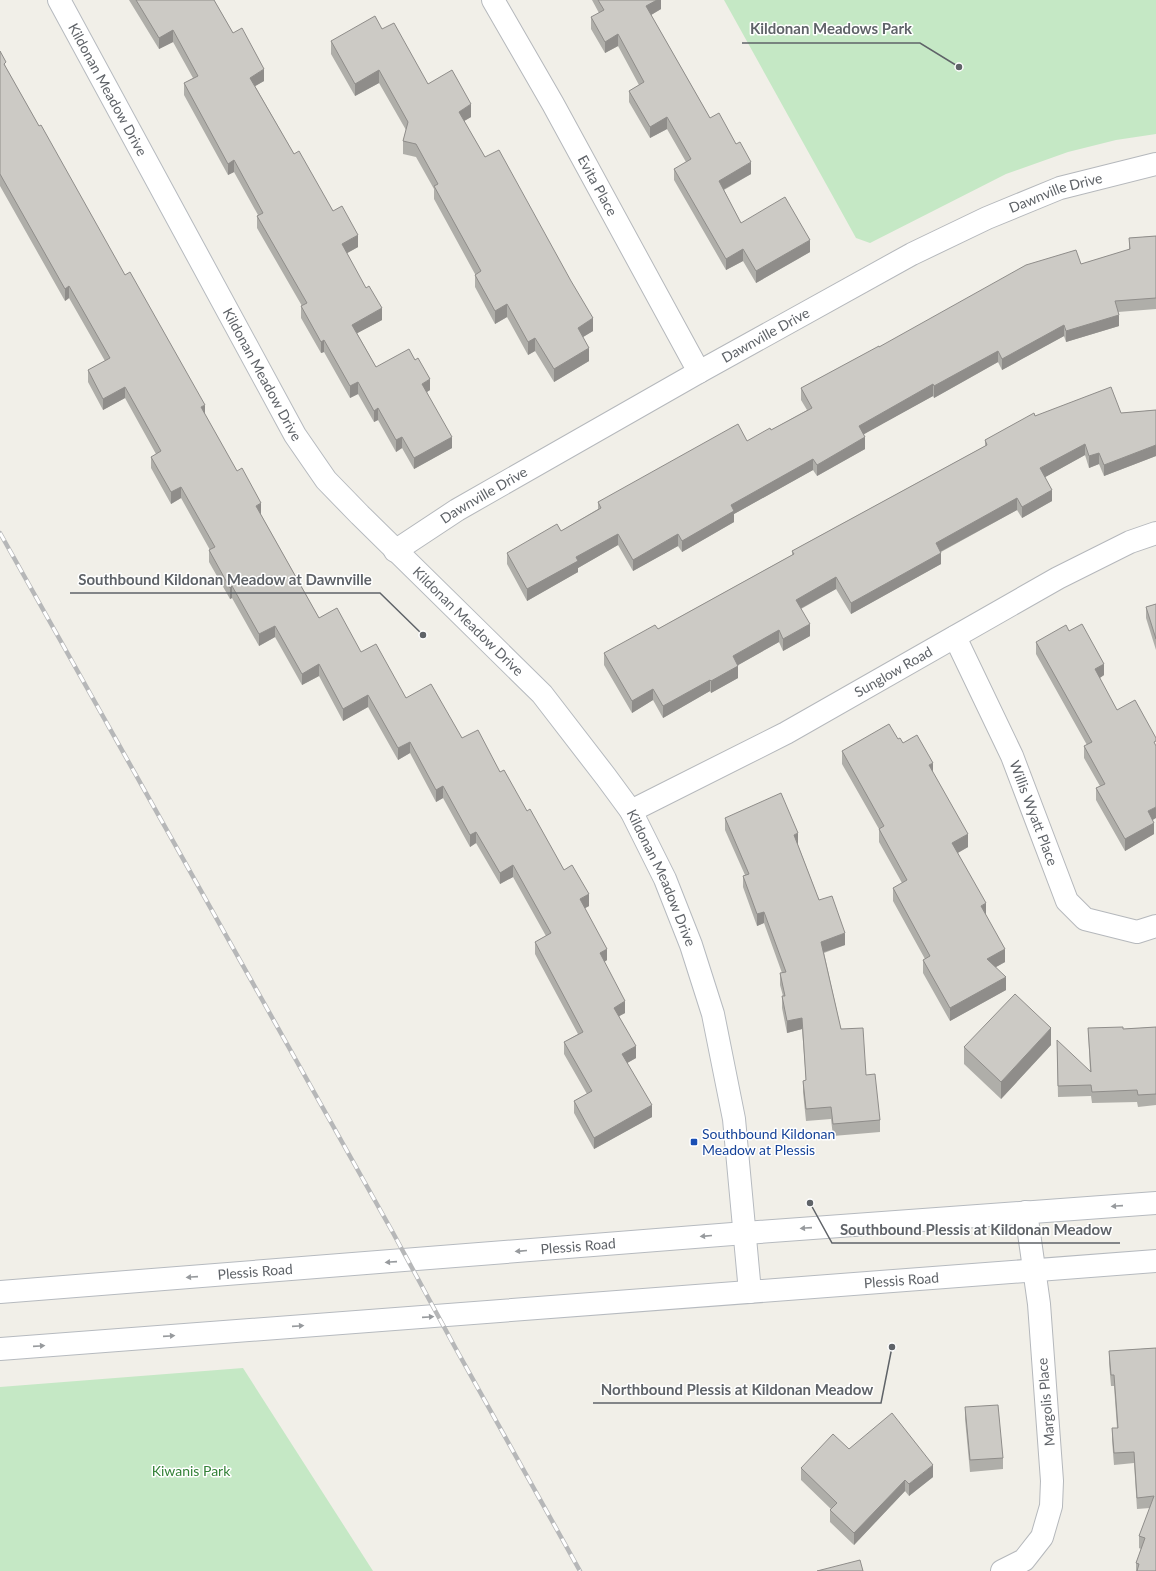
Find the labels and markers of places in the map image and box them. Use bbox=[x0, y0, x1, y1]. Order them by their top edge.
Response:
callout: Kildonan Meadows Park bbox=[742, 16, 920, 43]
callout: Southbound Kildonan Meadow at Dawnville bbox=[70, 566, 380, 593]
place label: Southbound Kildonan Meadow at Plessis bbox=[702, 1125, 835, 1158]
marker: Southbound Kildonan Meadow at Plessis bbox=[689, 1137, 699, 1147]
callout: Southbound Plessis at Kildonan Meadow bbox=[832, 1216, 1120, 1243]
callout: Northbound Plessis at Kildonan Meadow bbox=[593, 1376, 881, 1403]

